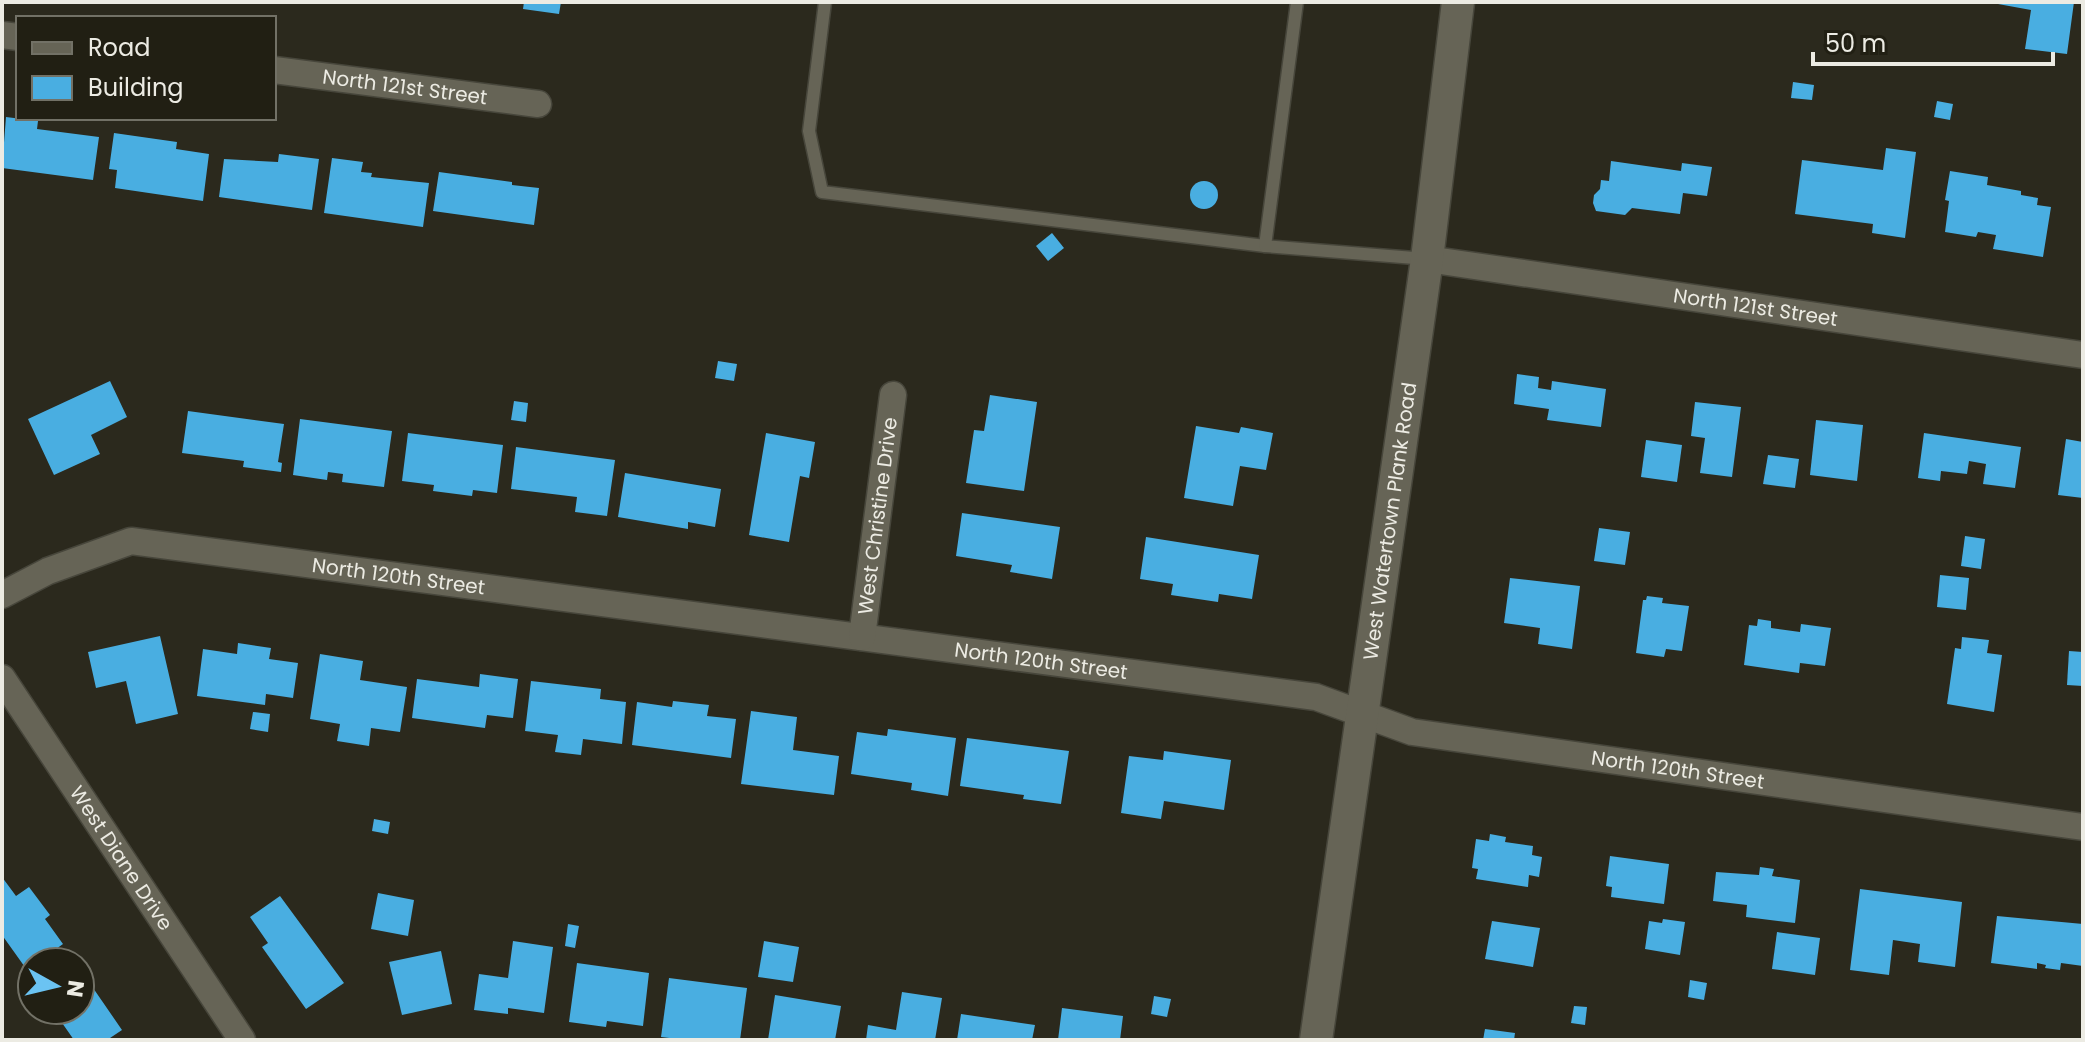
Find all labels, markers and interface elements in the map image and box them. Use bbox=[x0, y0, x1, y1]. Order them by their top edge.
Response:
legend bbox=[16, 16, 276, 120]
scale bar bbox=[1813, 16, 2053, 66]
text: 50 m bbox=[1825, 27, 1886, 60]
text: Road bbox=[88, 31, 150, 64]
street label: North 121st Street bbox=[321, 62, 489, 111]
text: Building bbox=[88, 71, 184, 104]
street label: North 121st Street bbox=[1671, 281, 1840, 333]
street label: West Watertown Plank Road bbox=[1356, 380, 1423, 662]
street label: West Christine Drive bbox=[851, 415, 904, 616]
street label: North 120th Street bbox=[310, 551, 487, 601]
street label: North 120th Street bbox=[953, 636, 1129, 686]
street label: North 120th Street bbox=[1590, 744, 1766, 796]
street label: West Diane Drive bbox=[63, 780, 180, 936]
north arrow bbox=[16, 946, 96, 1026]
text: N bbox=[59, 978, 92, 999]

